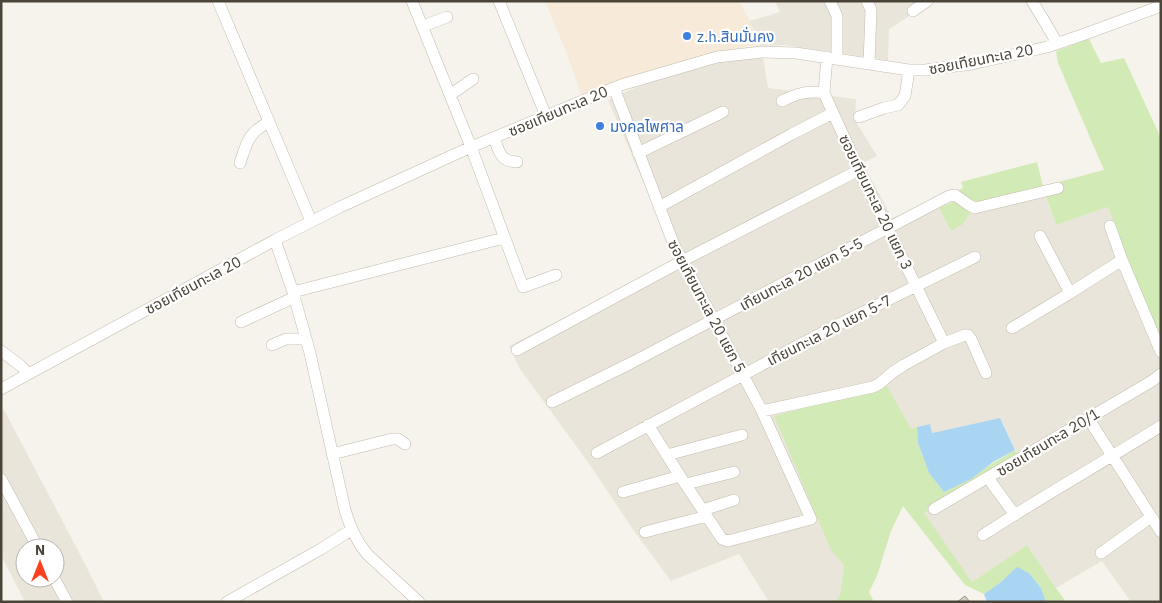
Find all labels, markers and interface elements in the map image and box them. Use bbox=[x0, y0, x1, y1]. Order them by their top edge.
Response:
place label: z.h.สินมั่นคง bbox=[697, 26, 774, 46]
marker: z.h.สินมั่นคง bbox=[681, 30, 693, 42]
street label: ซอยเทียนทะเล 20 bbox=[927, 40, 1035, 78]
street label: ซอยเทียนทะเล 20 bbox=[505, 82, 611, 140]
place label: มงคลไพศาล bbox=[610, 117, 684, 136]
marker: มงคลไพศาล bbox=[594, 120, 606, 132]
street label: ซอยเทียนทะเล 20 แยก 3 bbox=[835, 131, 917, 273]
street label: เทียนทะเล 20 แยก 5-5 bbox=[736, 233, 866, 315]
street label: ซอยเทียนทะเล 20 แยก 5 bbox=[664, 236, 750, 376]
street label: ซอยเทียนทะเล 20 bbox=[142, 252, 244, 318]
street label: เทียนทะเล 20 แยก 5-7 bbox=[764, 290, 894, 370]
street label: ซอยเทียนทะล 20/1 bbox=[993, 404, 1103, 480]
north arrow bbox=[15, 538, 65, 588]
text: N bbox=[35, 541, 45, 559]

